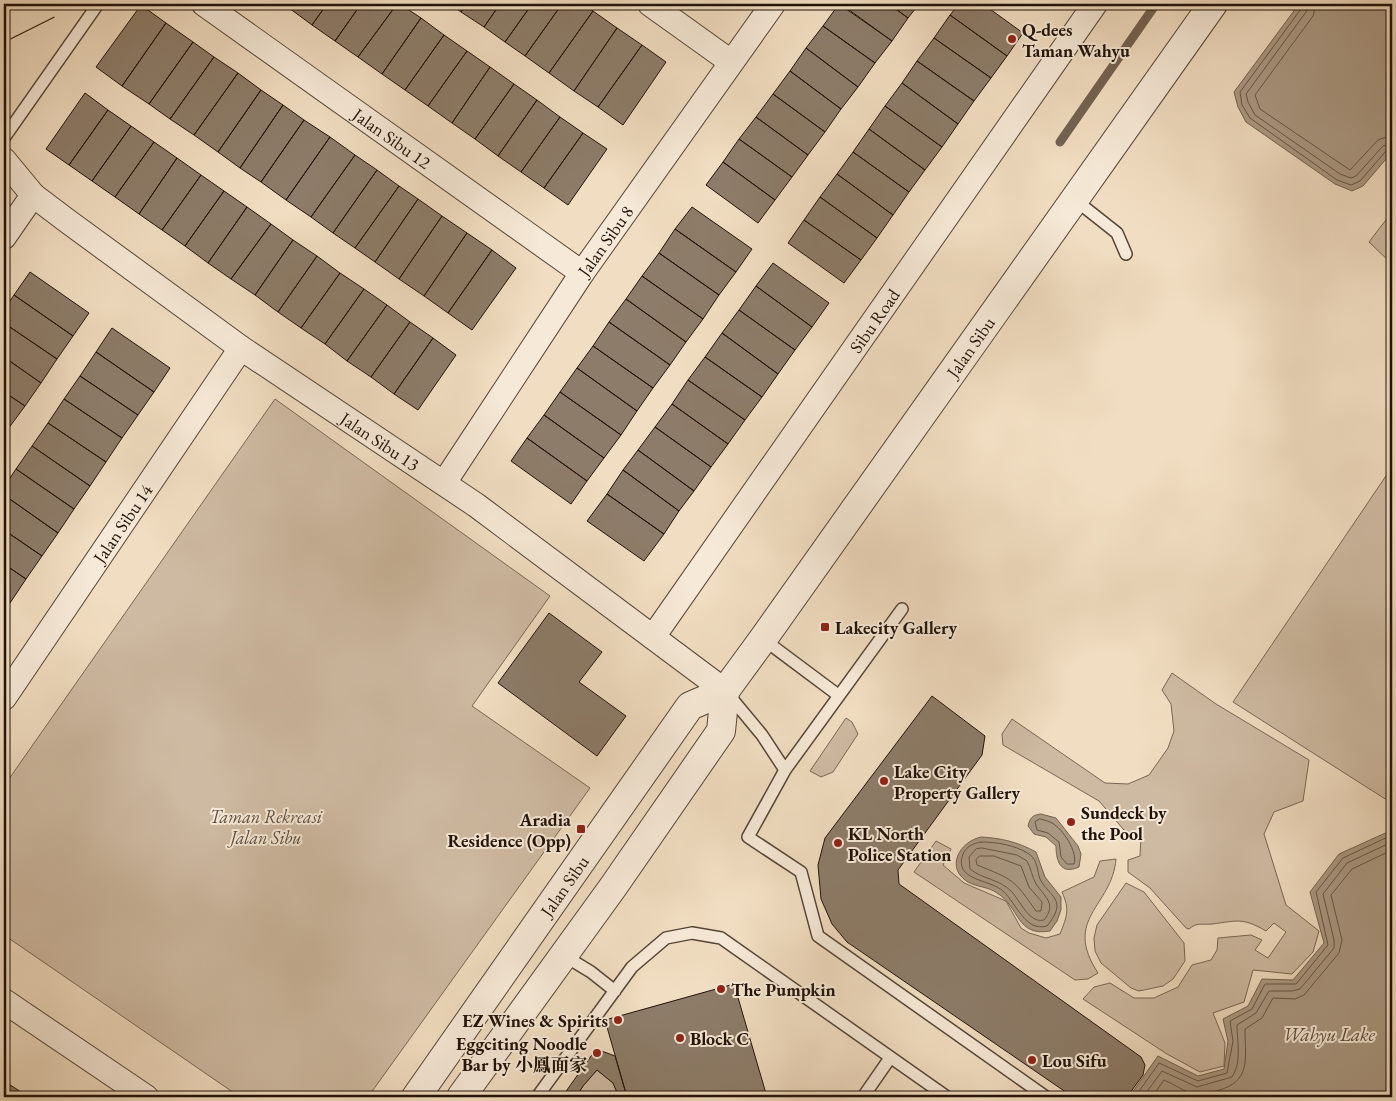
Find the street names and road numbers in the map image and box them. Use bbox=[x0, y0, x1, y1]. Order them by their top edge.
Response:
street label: Jalan Sibu 12 bbox=[347, 101, 436, 174]
street label: Jalan Sibu 8 bbox=[571, 201, 638, 282]
street label: Sibu Road bbox=[844, 283, 905, 357]
street label: Jalan Sibu bbox=[939, 311, 1000, 383]
street label: Jalan Sibu 13 bbox=[334, 405, 424, 476]
street label: Jalan Sibu 14 bbox=[86, 479, 157, 569]
street label: Jalan Sibu bbox=[534, 850, 594, 922]

